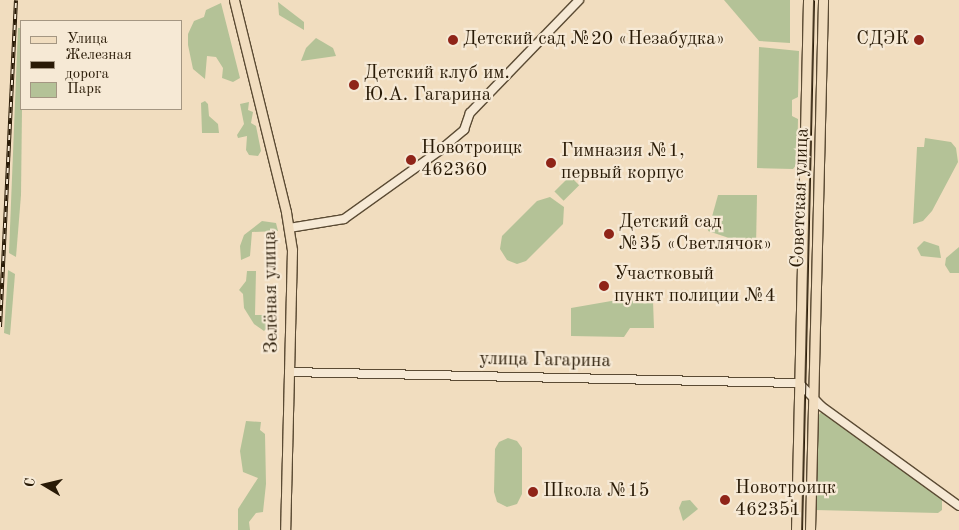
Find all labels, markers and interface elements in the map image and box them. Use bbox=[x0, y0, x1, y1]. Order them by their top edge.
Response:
legend bbox=[20, 20, 182, 110]
place label: Детский сад №20 «Незабудка» bbox=[463, 29, 725, 51]
place label: СДЭК bbox=[856, 29, 909, 51]
text: Улица bbox=[67, 32, 108, 47]
marker: Детский сад №20 «Незабудка» bbox=[447, 34, 459, 46]
marker: СДЭК bbox=[913, 34, 925, 46]
text: Железная дорога bbox=[65, 48, 132, 82]
place label: Детский клуб им. Ю.А. Гагарина bbox=[364, 63, 510, 107]
marker: Детский клуб им. Ю.А. Гагарина bbox=[348, 79, 360, 91]
text: Парк bbox=[67, 82, 102, 97]
street label: Советская улица bbox=[787, 128, 815, 268]
place label: Новотроицк 462360 bbox=[421, 138, 522, 182]
place label: Гимназия №1, первый корпус bbox=[561, 141, 685, 185]
marker: Новотроицк 462360 bbox=[405, 154, 417, 166]
marker: Гимназия №1, первый корпус bbox=[545, 157, 557, 169]
place label: Детский сад №35 «Светлячок» bbox=[619, 212, 772, 256]
marker: Детский сад №35 «Светлячок» bbox=[603, 228, 615, 240]
street label: Зелёная улица bbox=[260, 231, 284, 353]
place label: Участковый пункт полиции №4 bbox=[614, 264, 776, 308]
marker: Участковый пункт полиции №4 bbox=[598, 280, 610, 292]
street label: улица Гагарина bbox=[479, 348, 611, 374]
north arrow bbox=[20, 460, 70, 510]
text: С bbox=[23, 477, 38, 488]
place label: Новотроицк 462351 bbox=[735, 478, 836, 522]
place label: Школа №15 bbox=[543, 481, 650, 503]
marker: Школа №15 bbox=[527, 486, 539, 498]
marker: Новотроицк 462351 bbox=[719, 494, 731, 506]

